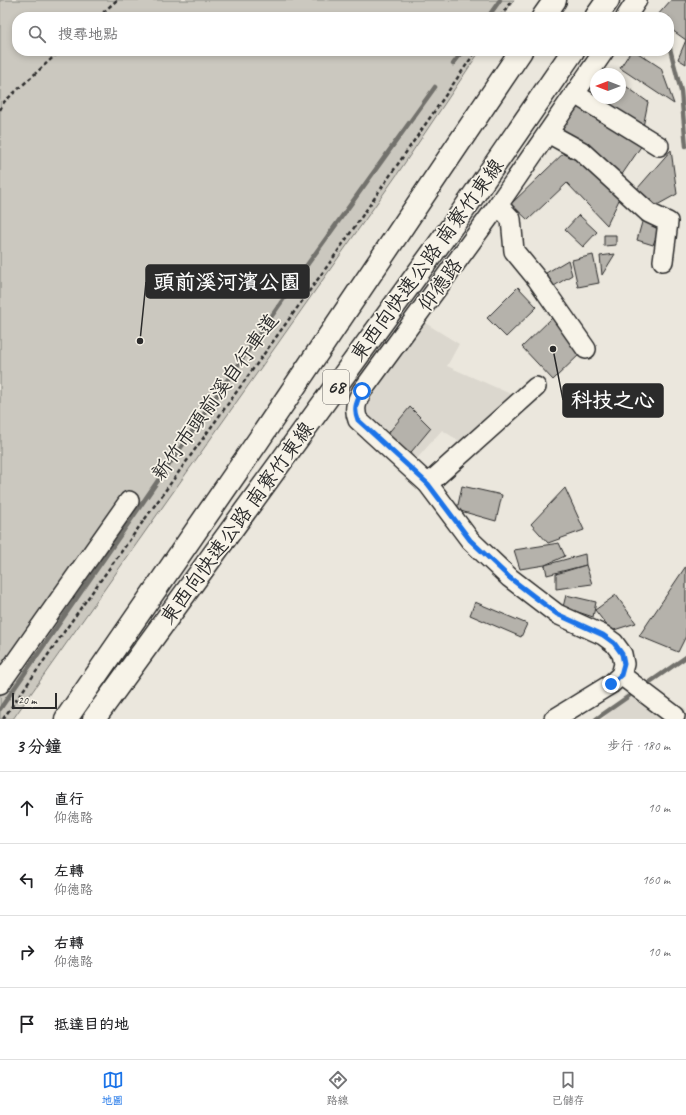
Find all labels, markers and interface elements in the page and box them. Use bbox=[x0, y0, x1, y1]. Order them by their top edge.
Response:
search box bbox=[12, 12, 674, 56]
icon: search bbox=[26, 23, 48, 45]
text: 搜尋地點 bbox=[58, 25, 118, 44]
north arrow bbox=[590, 68, 626, 104]
street label: 東西向快速公路 南寮竹東線 bbox=[345, 154, 509, 366]
street label: 仰德路 bbox=[412, 253, 468, 317]
callout: 頭前溪河濱公園 bbox=[146, 265, 309, 298]
text: 頭前溪河濱公園 bbox=[154, 269, 301, 295]
street label: 新竹市頭前溪自行車道 bbox=[146, 309, 284, 485]
road number: 68 bbox=[323, 370, 349, 404]
route start bbox=[353, 382, 371, 400]
callout: 科技之心 bbox=[563, 384, 663, 417]
text: 科技之心 bbox=[571, 387, 655, 413]
street label: 東西向快速公路 南寮竹東線 bbox=[155, 417, 319, 629]
route end bbox=[602, 675, 620, 693]
scale bar bbox=[12, 691, 57, 710]
text: 20 m bbox=[18, 693, 37, 707]
text: 3 分鐘 bbox=[16, 736, 62, 757]
text: 步行 · 180 m bbox=[607, 738, 670, 754]
text: 直行 bbox=[54, 790, 84, 809]
icon: ahead bbox=[16, 797, 38, 819]
text: 10 m bbox=[648, 800, 670, 816]
text: 仰德路 bbox=[54, 810, 93, 826]
text: 左轉 bbox=[54, 862, 84, 881]
icon: left bbox=[16, 869, 38, 891]
text: 160 m bbox=[642, 872, 670, 888]
text: 仰德路 bbox=[54, 882, 93, 898]
text: 右轉 bbox=[54, 934, 84, 953]
icon: right bbox=[16, 941, 38, 963]
text: 10 m bbox=[648, 944, 670, 960]
text: 仰德路 bbox=[54, 954, 93, 970]
icon: arrive bbox=[16, 1013, 38, 1035]
text: 抵達目的地 bbox=[54, 1015, 129, 1034]
tab: 地圖 bbox=[102, 1069, 124, 1107]
tab: 路線 bbox=[327, 1069, 349, 1107]
tab: 已儲存 bbox=[552, 1069, 585, 1107]

